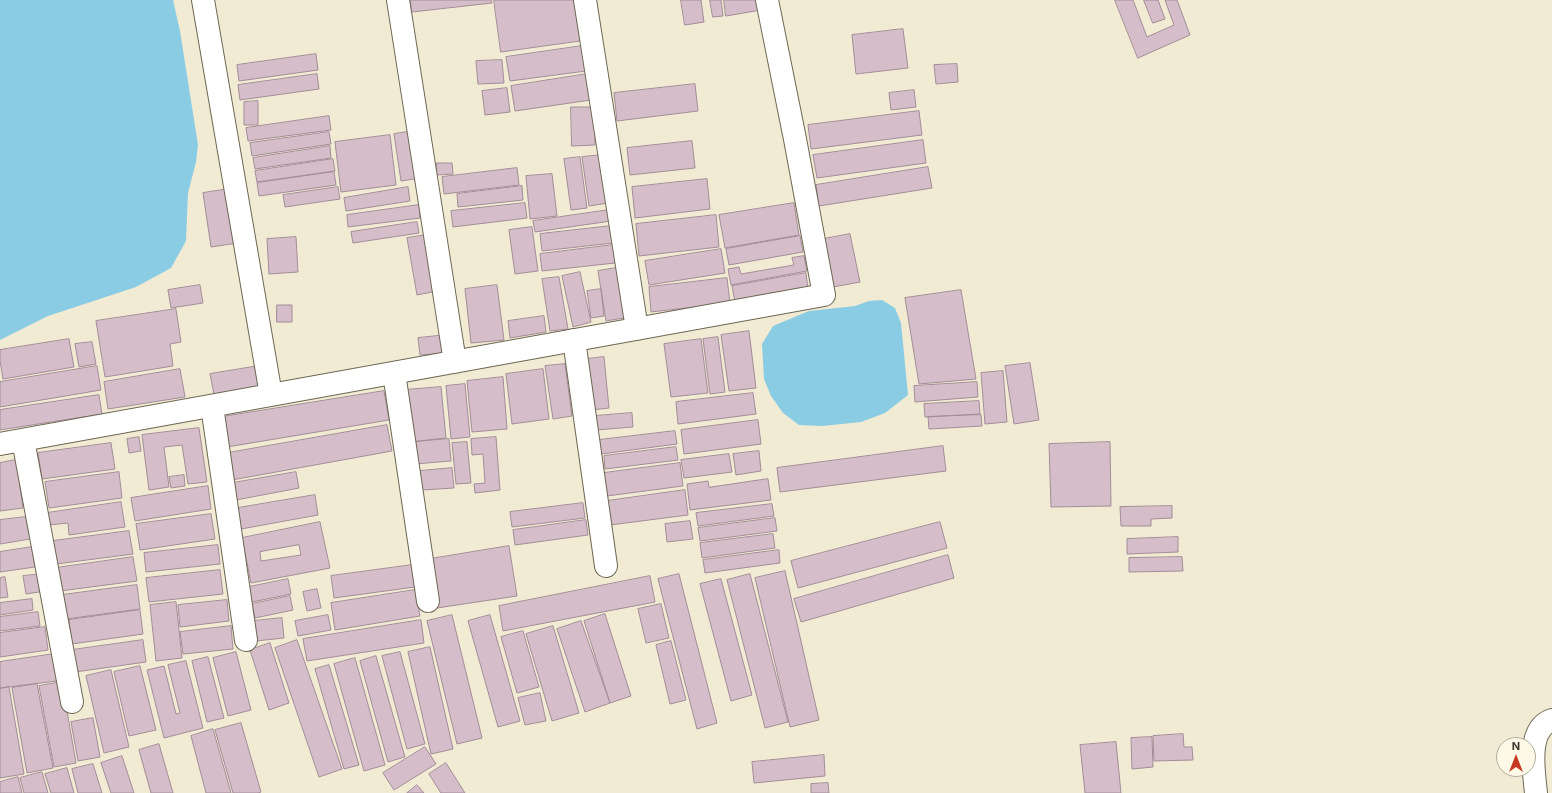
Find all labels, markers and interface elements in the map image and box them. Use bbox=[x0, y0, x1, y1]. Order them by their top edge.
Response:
north arrow bbox=[1496, 737, 1536, 777]
text: N bbox=[1512, 739, 1520, 753]

